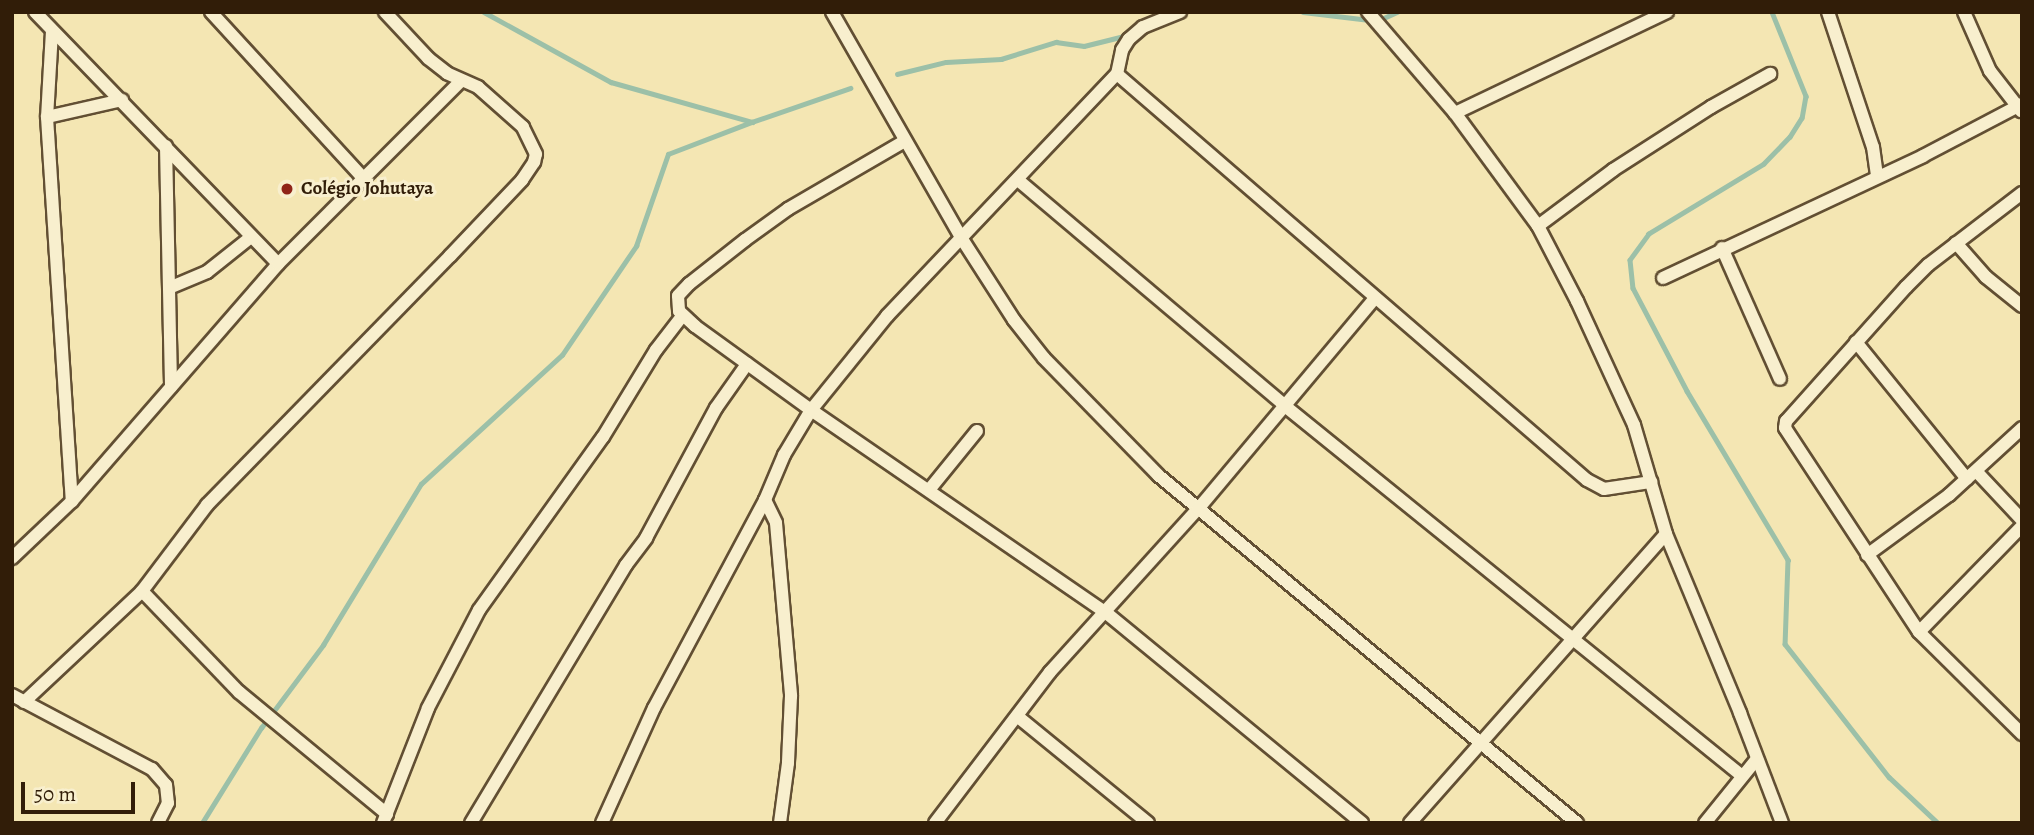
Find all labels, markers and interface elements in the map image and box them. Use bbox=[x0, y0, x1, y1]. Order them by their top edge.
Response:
place label: Colégio Johutaya bbox=[301, 178, 433, 200]
marker: Colégio Johutaya bbox=[279, 181, 295, 197]
scale bar bbox=[24, 768, 138, 812]
text: 50 m bbox=[34, 780, 76, 808]

